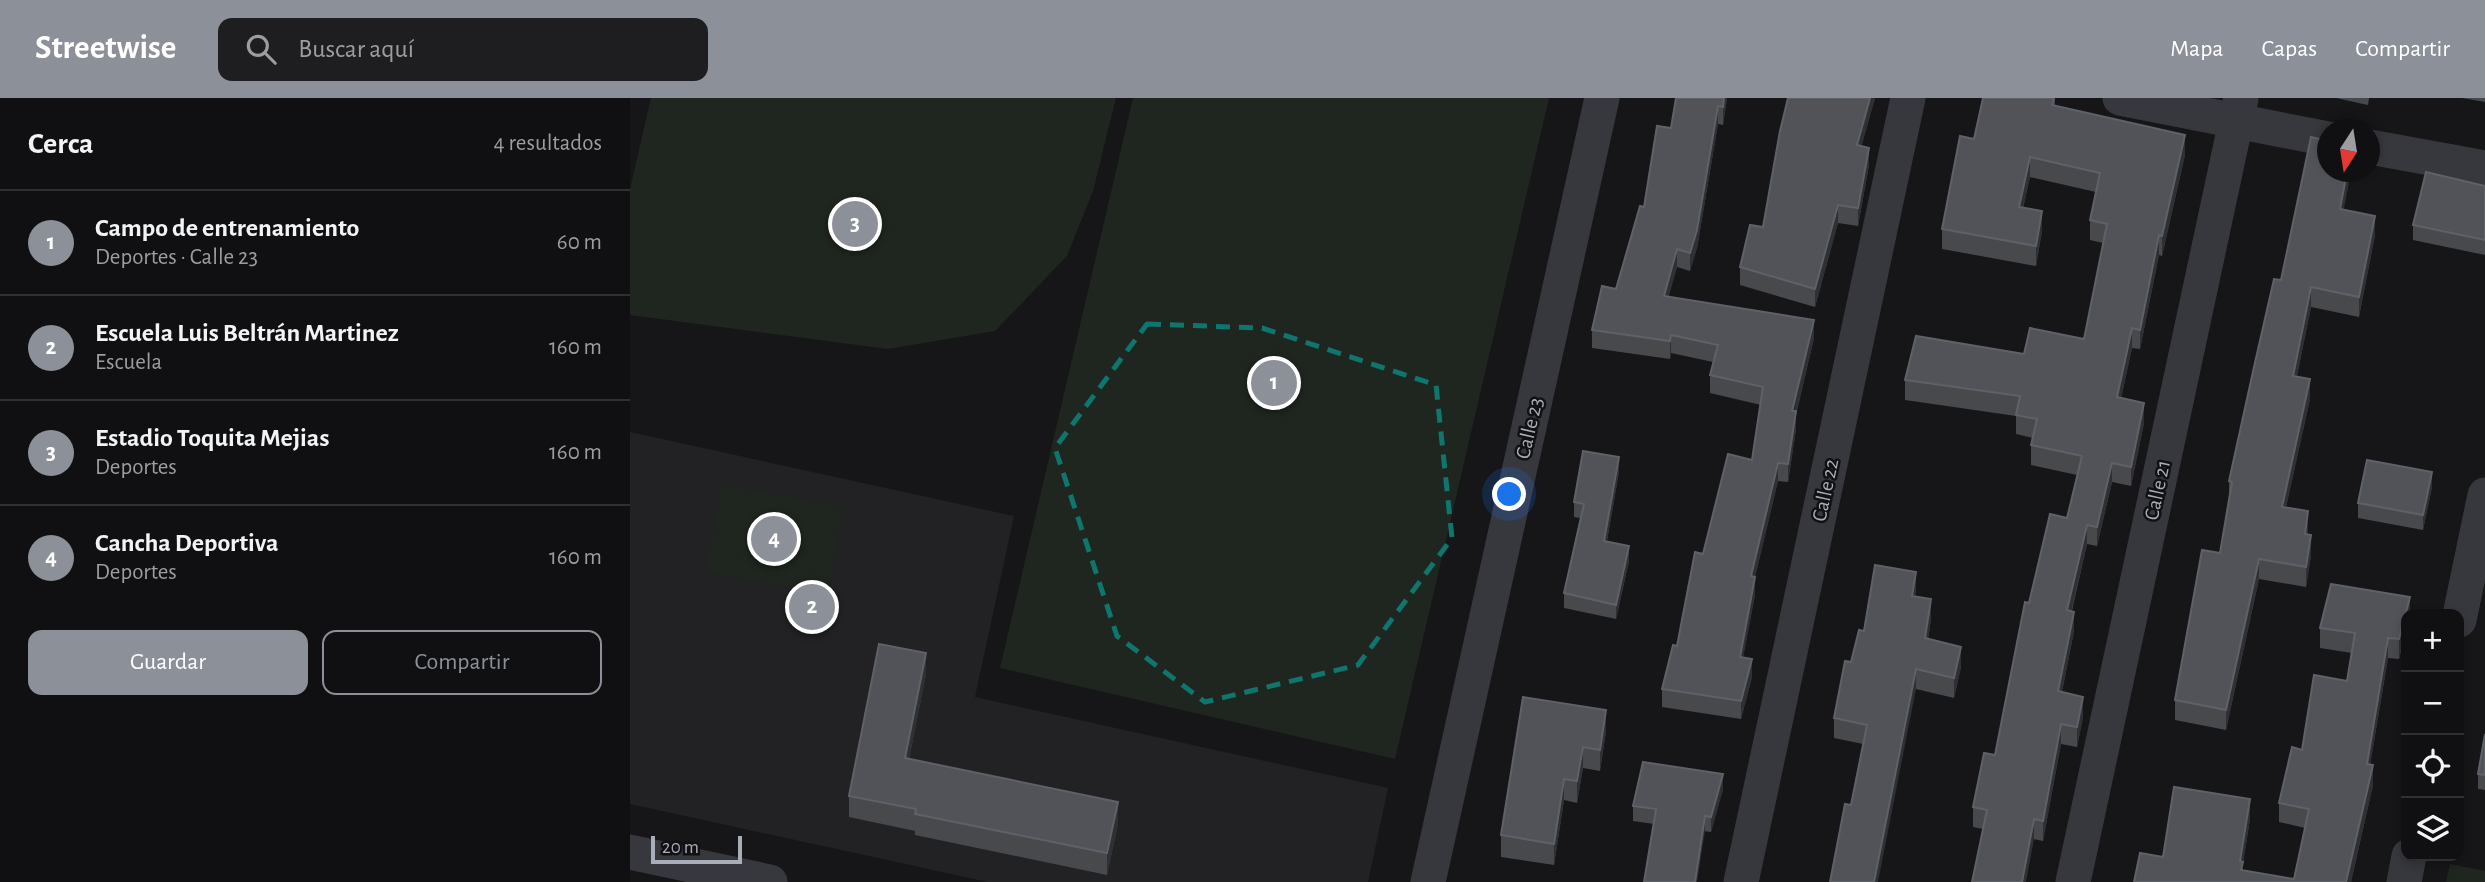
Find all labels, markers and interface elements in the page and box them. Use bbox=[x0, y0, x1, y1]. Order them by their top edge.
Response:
search box bbox=[218, 18, 708, 81]
icon: search bbox=[242, 30, 280, 68]
text: Streetwise bbox=[35, 32, 176, 65]
text: Buscar aquí bbox=[298, 36, 414, 62]
text: Mapa bbox=[2170, 37, 2223, 61]
text: Capas bbox=[2261, 37, 2317, 61]
text: Compartir bbox=[2355, 37, 2450, 61]
north arrow bbox=[2317, 119, 2380, 182]
text: Cerca bbox=[28, 129, 93, 159]
text: 4 resultados bbox=[494, 132, 602, 155]
pin: 3 bbox=[832, 198, 878, 250]
text: Campo de entrenamiento bbox=[95, 215, 359, 241]
text: 1 bbox=[47, 231, 55, 254]
text: 60 m bbox=[557, 231, 602, 254]
text: Deportes · Calle 23 bbox=[95, 246, 258, 269]
text: Escuela Luis Beltrán Martinez bbox=[95, 320, 399, 346]
text: 2 bbox=[46, 336, 56, 359]
text: 160 m bbox=[549, 336, 602, 359]
text: Escuela bbox=[95, 351, 162, 374]
pin: 1 bbox=[1251, 357, 1297, 409]
street label: Calle 23 bbox=[1512, 395, 1547, 461]
text: Estadio Toquita Mejias bbox=[95, 425, 329, 451]
text: 3 bbox=[46, 441, 56, 464]
text: 160 m bbox=[549, 441, 602, 464]
text: Deportes bbox=[95, 456, 177, 479]
street label: Calle 22 bbox=[1809, 457, 1842, 523]
street label: Calle 21 bbox=[2141, 458, 2174, 522]
your location bbox=[1492, 477, 1526, 511]
pin: 4 bbox=[751, 513, 797, 565]
text: Cancha Deportiva bbox=[95, 530, 279, 556]
text: 4 bbox=[45, 546, 57, 569]
text: 160 m bbox=[549, 546, 602, 569]
text: Deportes bbox=[95, 561, 177, 584]
pin: 2 bbox=[789, 581, 835, 633]
map controls bbox=[2401, 609, 2464, 861]
button: + bbox=[2401, 609, 2464, 672]
button: Guardar bbox=[28, 630, 308, 695]
button: Compartir bbox=[322, 630, 602, 695]
button: − bbox=[2401, 672, 2464, 735]
button: locate bbox=[2401, 735, 2464, 798]
button: layers bbox=[2401, 798, 2464, 861]
scale bar bbox=[651, 833, 742, 865]
text: 20 m bbox=[662, 838, 699, 857]

